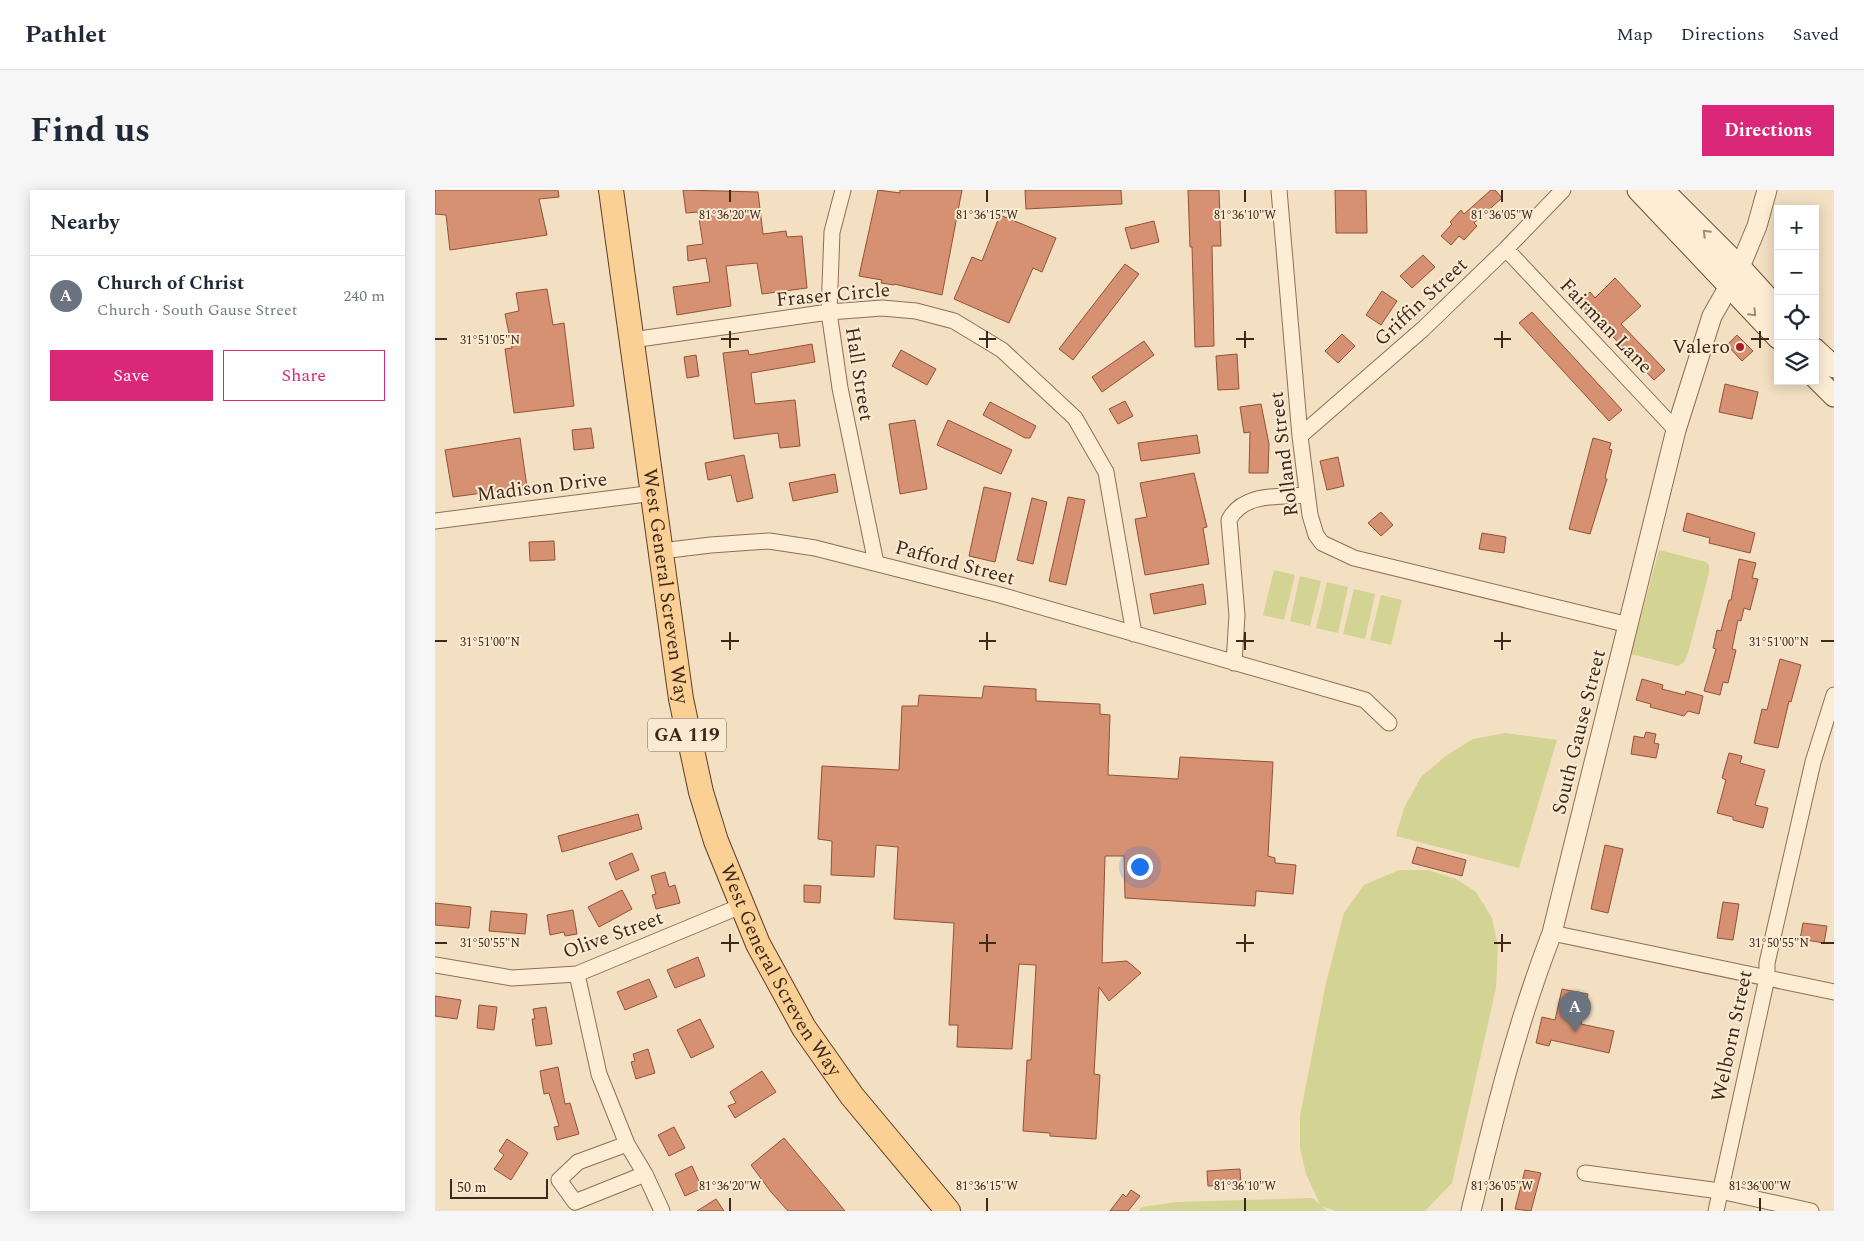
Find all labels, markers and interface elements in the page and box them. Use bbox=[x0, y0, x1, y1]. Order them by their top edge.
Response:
text: Pathlet bbox=[25, 17, 107, 53]
text: Map bbox=[1617, 21, 1653, 48]
text: Directions bbox=[1681, 21, 1765, 48]
text: Saved bbox=[1793, 21, 1839, 48]
text: Find us bbox=[30, 104, 150, 157]
button: Directions bbox=[1702, 105, 1834, 156]
map controls bbox=[1774, 205, 1819, 385]
button: + bbox=[1774, 205, 1819, 250]
text: 81°36'20"W bbox=[699, 206, 761, 225]
text: 81°36'15"W bbox=[956, 206, 1018, 225]
text: 81°36'10"W bbox=[1214, 206, 1276, 225]
text: 81°36'05"W bbox=[1471, 206, 1533, 225]
text: Nearby bbox=[50, 207, 120, 239]
one-way arrow bbox=[1702, 230, 1711, 239]
button: − bbox=[1774, 250, 1819, 295]
street label: Griffin Street bbox=[1367, 251, 1475, 353]
text: Church of Christ bbox=[97, 269, 244, 298]
street label: Fairman Lane bbox=[1552, 271, 1660, 381]
street label: Fraser Circle bbox=[775, 275, 891, 315]
text: A bbox=[60, 284, 72, 308]
text: 240 m bbox=[343, 284, 385, 308]
button: locate bbox=[1774, 295, 1819, 340]
text: Church · South Gause Street bbox=[97, 298, 297, 322]
one-way arrow bbox=[1747, 307, 1756, 316]
street label: Hall Street bbox=[837, 325, 881, 423]
text: 31°51'05"N bbox=[460, 331, 520, 350]
place label: Valero bbox=[1672, 332, 1730, 362]
button: layers bbox=[1774, 340, 1819, 385]
marker: Valero bbox=[1734, 341, 1746, 353]
button: Save bbox=[50, 350, 213, 401]
button: Share bbox=[223, 350, 385, 401]
street label: Rolland Street bbox=[1261, 390, 1307, 518]
street label: Madison Drive bbox=[475, 464, 609, 510]
street label: West General Screven Way bbox=[634, 467, 697, 708]
street label: Pafford Street bbox=[892, 533, 1018, 593]
text: 31°51'00"N bbox=[460, 633, 520, 652]
text: 31°51'00"N bbox=[1749, 633, 1809, 652]
street label: South Gause Street bbox=[1544, 646, 1614, 818]
road number: GA 119 bbox=[648, 718, 726, 752]
your location bbox=[1127, 854, 1153, 880]
street label: West General Screven Way bbox=[712, 860, 850, 1084]
street label: Olive Street bbox=[559, 903, 667, 967]
text: 31°50'55"N bbox=[460, 934, 520, 953]
text: 31°50'55"N bbox=[1749, 934, 1809, 953]
street label: Welborn Street bbox=[1703, 967, 1761, 1105]
pin: A bbox=[1559, 991, 1591, 1032]
scale bar bbox=[450, 1176, 547, 1199]
text: 50 m bbox=[457, 1177, 487, 1198]
text: 81°36'20"W bbox=[699, 1177, 761, 1196]
text: 81°36'15"W bbox=[956, 1177, 1018, 1196]
text: 81°36'10"W bbox=[1214, 1177, 1276, 1196]
text: 81°36'05"W bbox=[1471, 1177, 1533, 1196]
text: 81°36'00"W bbox=[1729, 1177, 1791, 1196]

